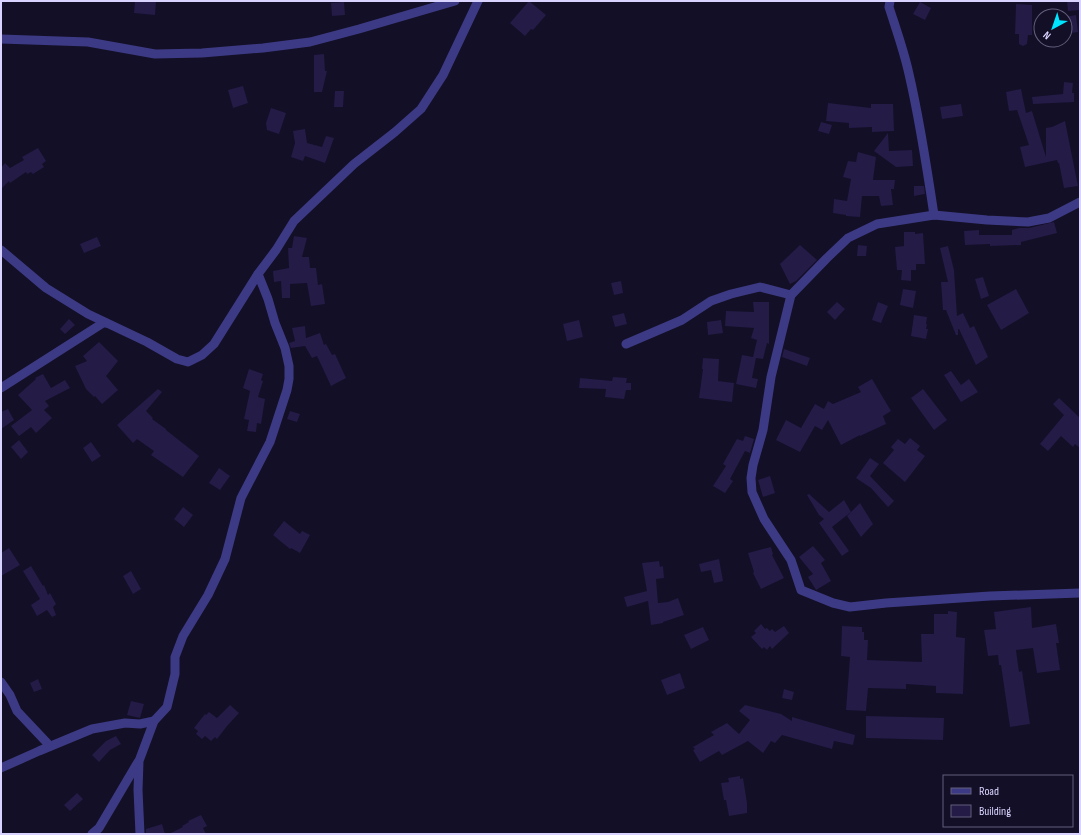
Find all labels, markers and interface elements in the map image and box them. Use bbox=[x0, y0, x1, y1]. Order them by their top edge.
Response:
north arrow bbox=[1033, 8, 1073, 48]
text: N bbox=[1040, 28, 1053, 42]
legend bbox=[943, 775, 1073, 827]
text: Road bbox=[979, 784, 999, 799]
text: Building bbox=[979, 804, 1011, 819]

